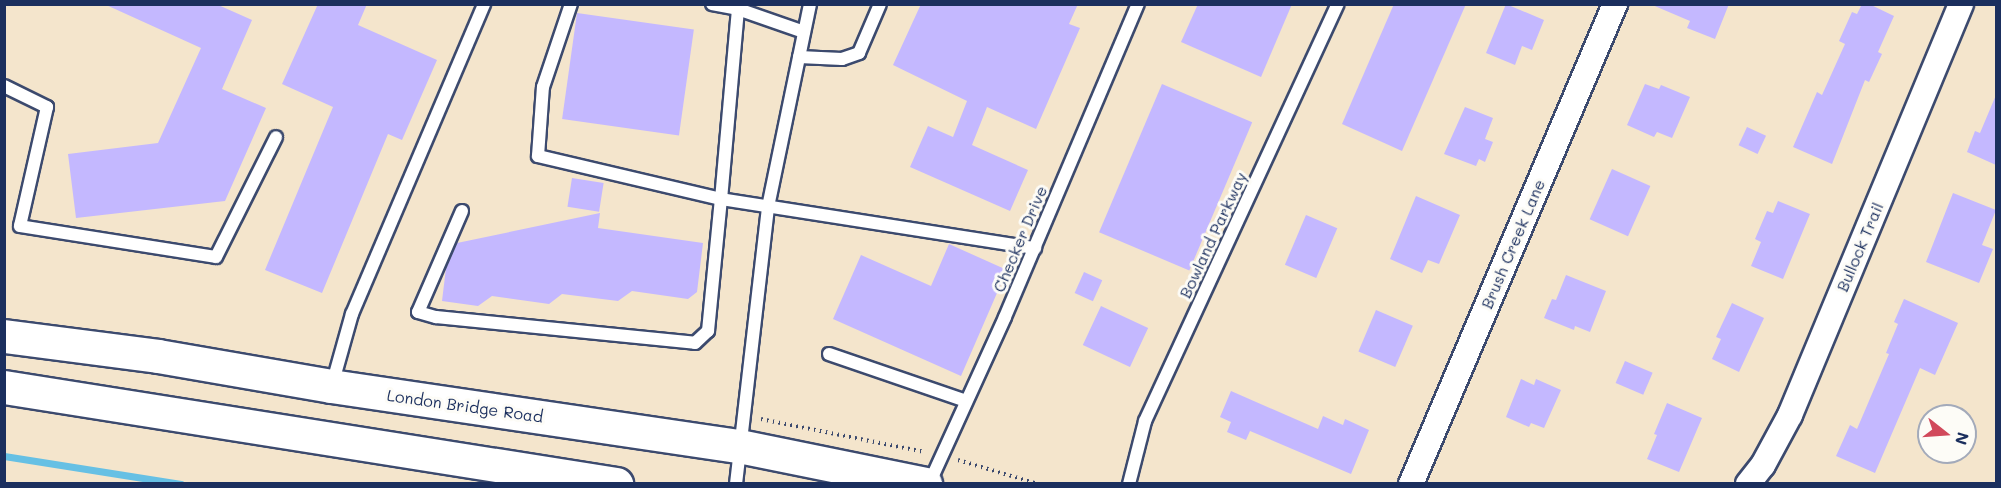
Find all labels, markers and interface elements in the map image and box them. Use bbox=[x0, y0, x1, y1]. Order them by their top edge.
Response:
street label: Bowland Parkway bbox=[1175, 169, 1251, 301]
street label: Brush Creek Lane bbox=[1477, 176, 1549, 312]
street label: Checker Drive bbox=[989, 183, 1051, 295]
street label: Bullock Trail bbox=[1833, 199, 1887, 295]
street label: London Bridge Road bbox=[386, 386, 544, 426]
north arrow bbox=[1917, 404, 1977, 464]
text: N bbox=[1951, 430, 1975, 448]

